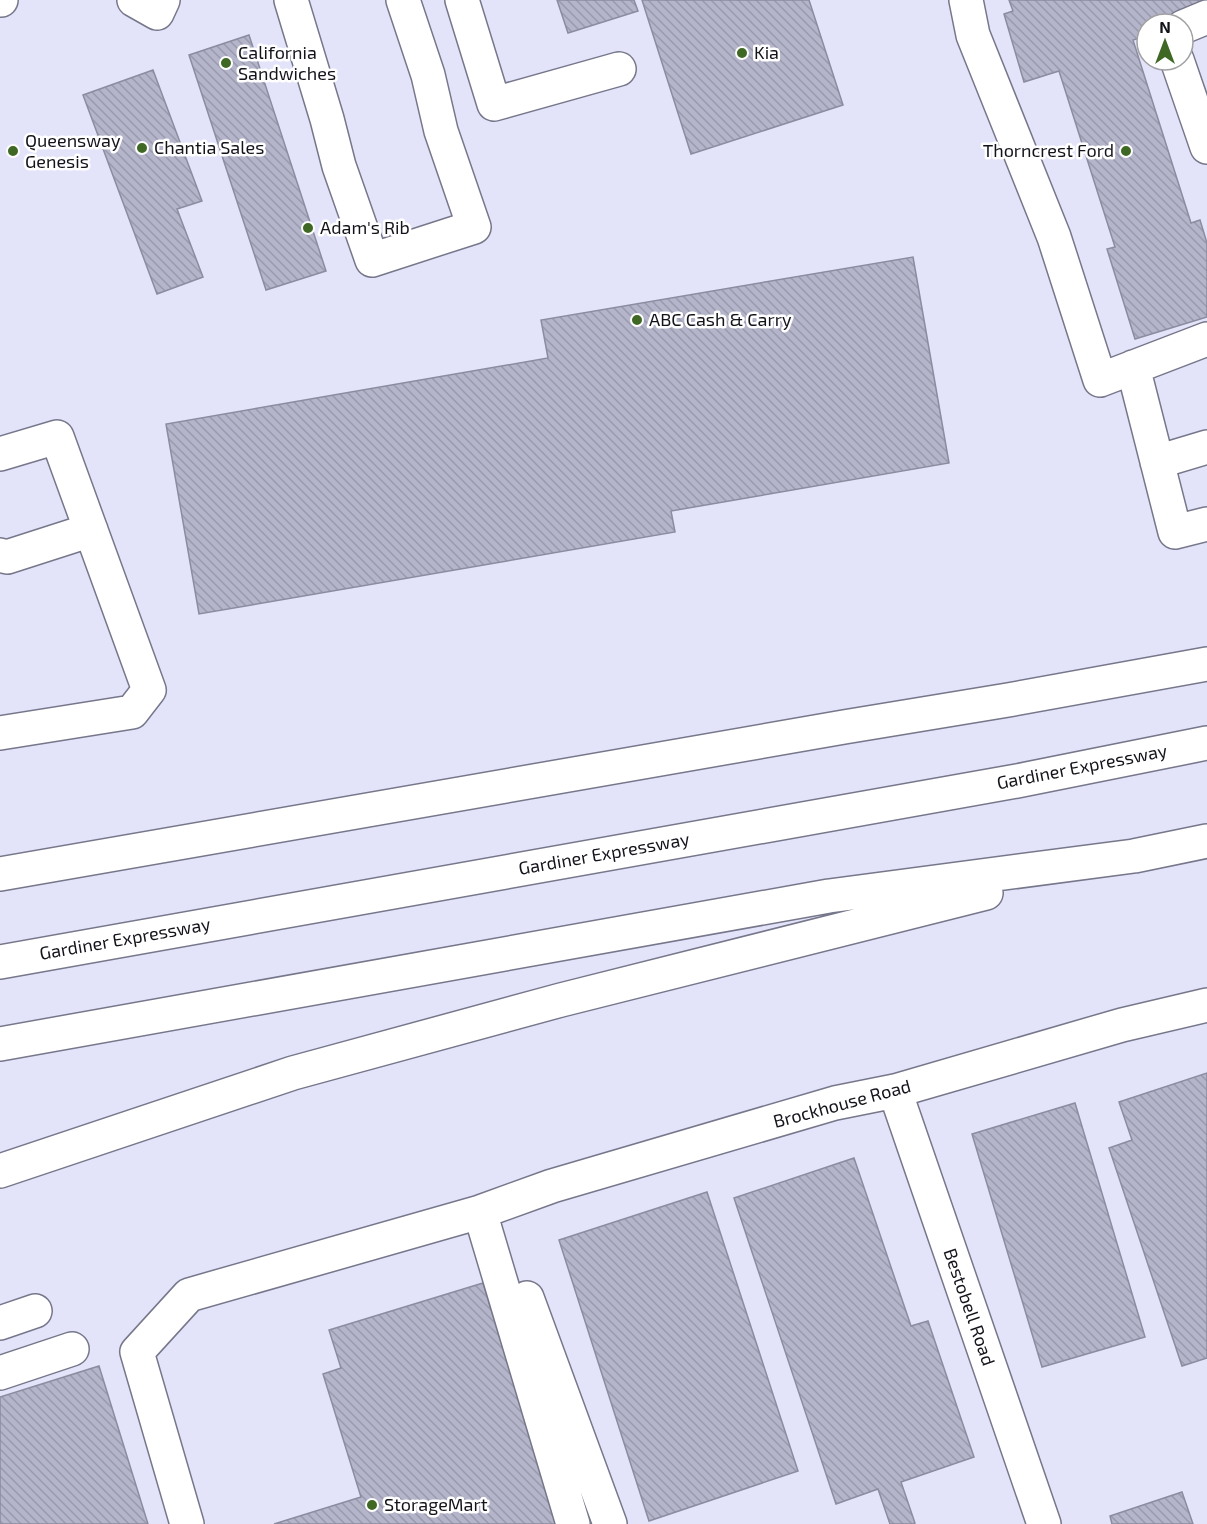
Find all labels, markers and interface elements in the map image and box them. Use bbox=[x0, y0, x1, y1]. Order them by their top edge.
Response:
north arrow bbox=[1135, 12, 1195, 72]
text: N bbox=[1159, 17, 1171, 36]
place label: California Sandwiches bbox=[238, 41, 336, 84]
place label: Kia bbox=[754, 41, 779, 63]
marker: Kia bbox=[735, 46, 749, 60]
marker: California Sandwiches bbox=[219, 56, 233, 70]
place label: Queensway Genesis bbox=[25, 129, 121, 172]
place label: Chantia Sales bbox=[154, 136, 264, 158]
place label: Thorncrest Ford bbox=[983, 139, 1114, 161]
marker: Chantia Sales bbox=[135, 141, 149, 155]
marker: Queensway Genesis bbox=[6, 144, 20, 158]
marker: Thorncrest Ford bbox=[1119, 144, 1133, 158]
place label: Adam's Rib bbox=[320, 216, 410, 238]
marker: Adam's Rib bbox=[301, 221, 315, 235]
place label: ABC Cash & Carry bbox=[649, 308, 792, 330]
marker: ABC Cash & Carry bbox=[630, 313, 644, 327]
street label: Gardiner Expressway bbox=[995, 739, 1169, 793]
street label: Gardiner Expressway bbox=[517, 827, 691, 879]
street label: Gardiner Expressway bbox=[38, 912, 212, 964]
street label: Brockhouse Road bbox=[771, 1074, 913, 1132]
street label: Bestobell Road bbox=[940, 1245, 1000, 1368]
place label: StorageMart bbox=[384, 1493, 488, 1515]
marker: StorageMart bbox=[365, 1498, 379, 1512]

